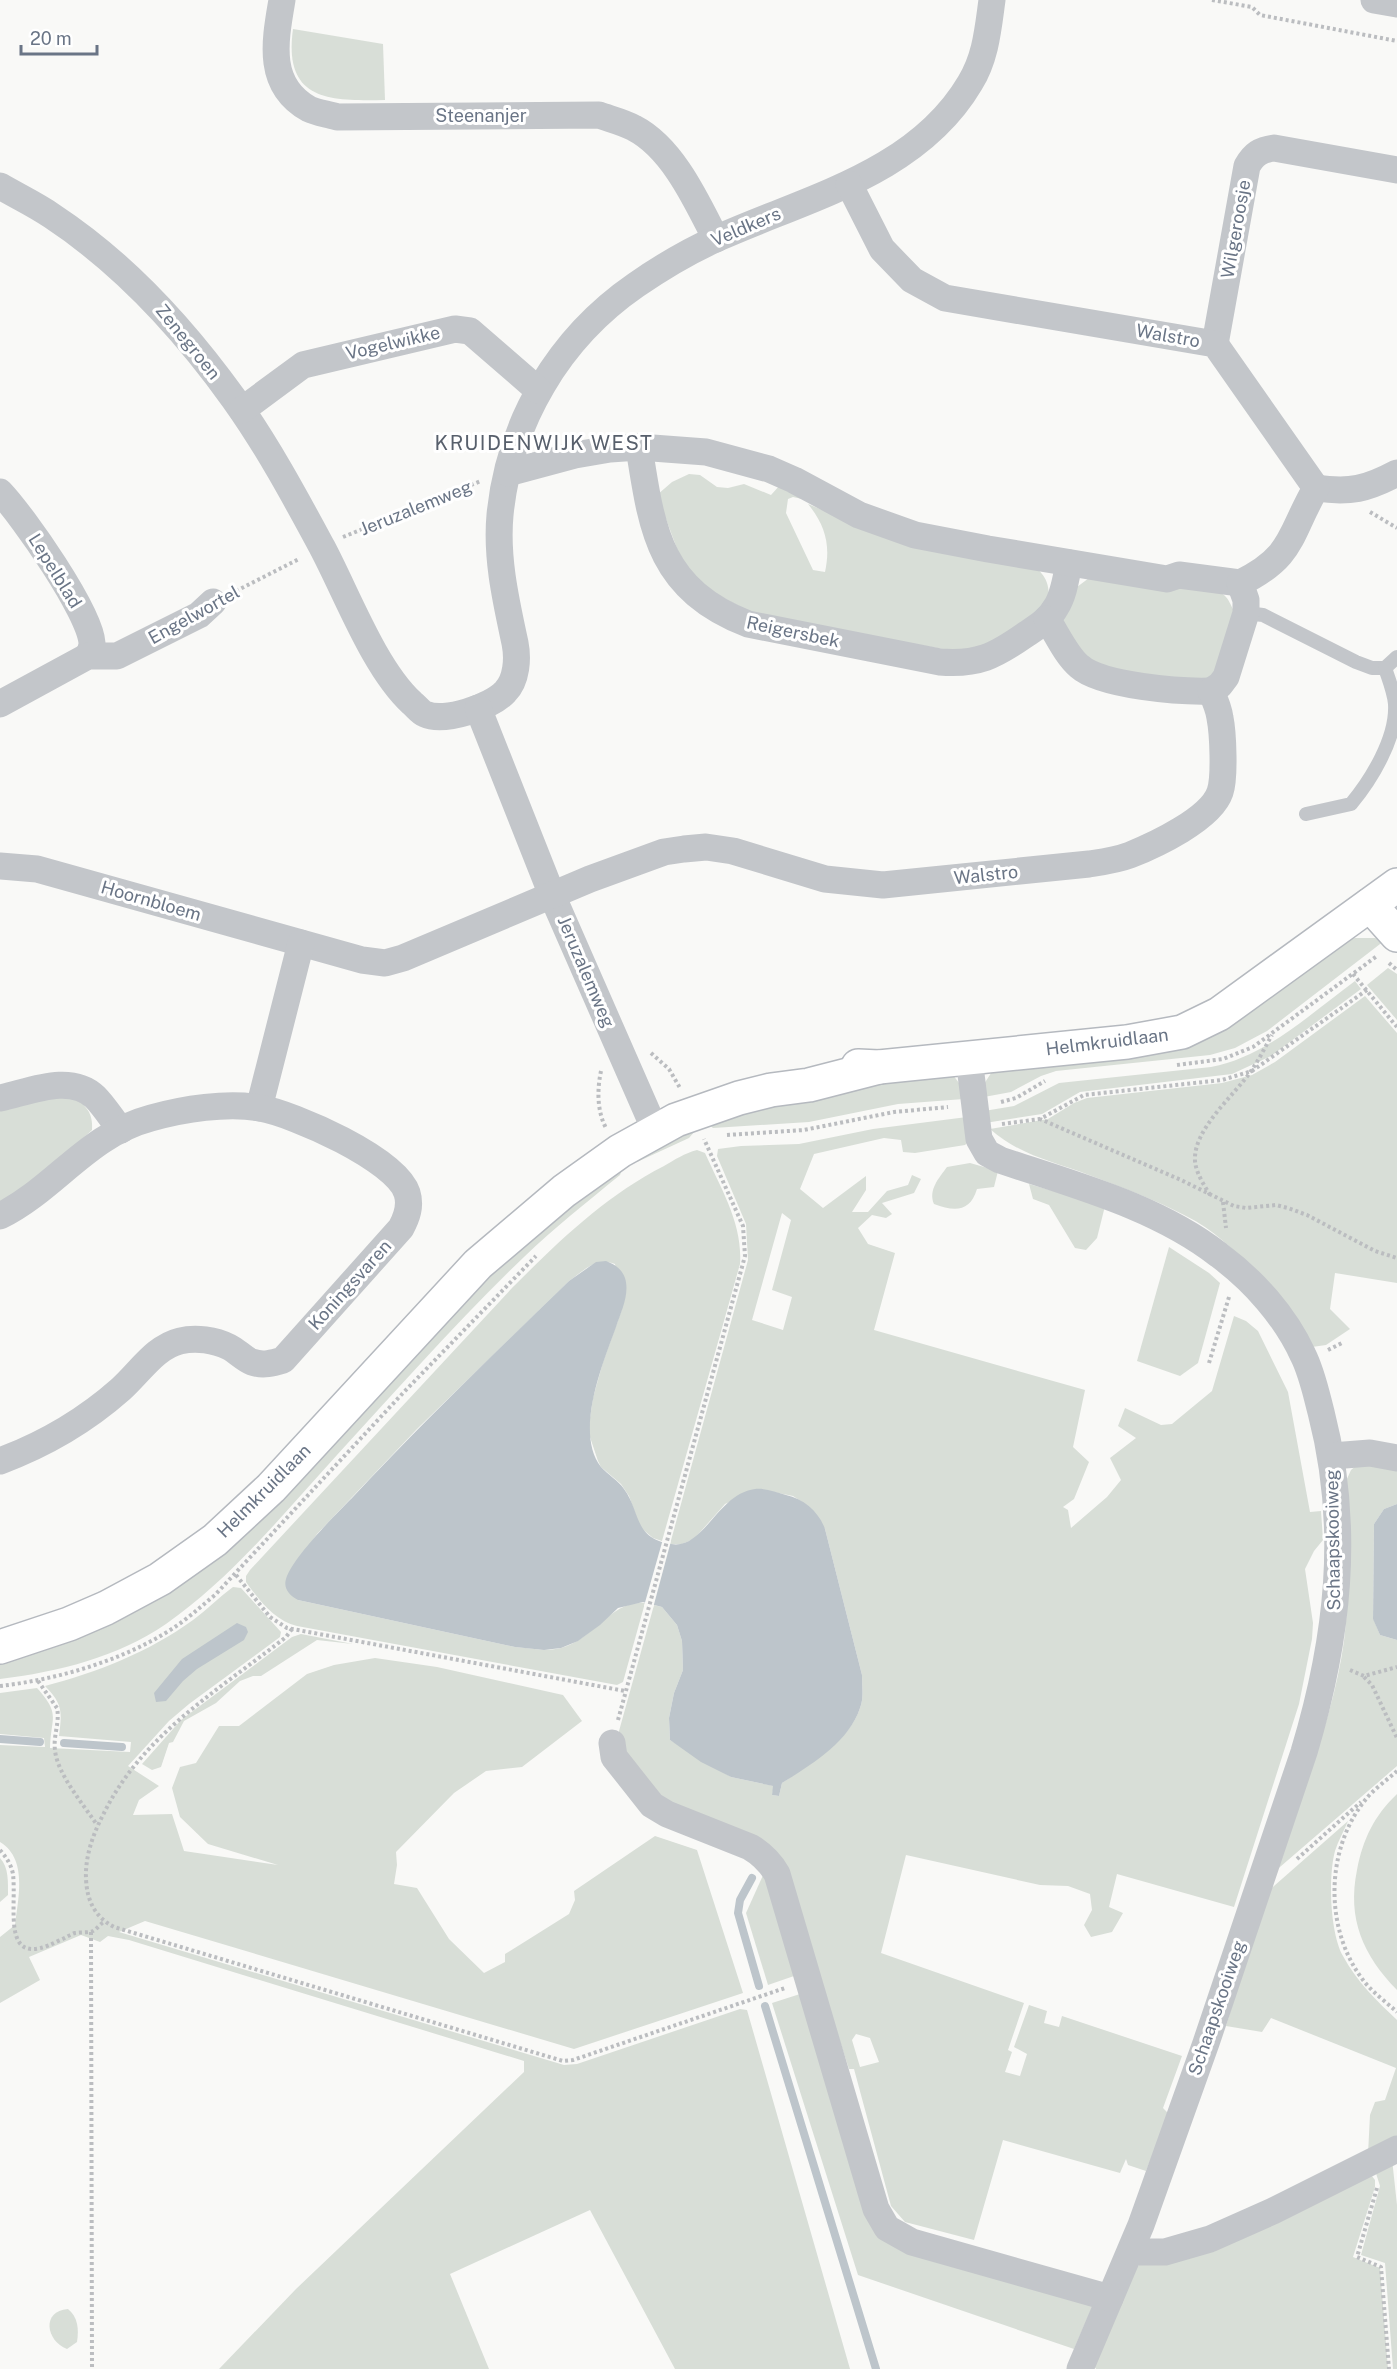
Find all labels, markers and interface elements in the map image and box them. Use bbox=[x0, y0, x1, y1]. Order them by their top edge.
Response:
scale bar bbox=[21, 18, 98, 56]
text: 20 m bbox=[30, 28, 72, 49]
street label: Steenanjer bbox=[435, 105, 527, 126]
street label: Wilgeroosje bbox=[1217, 178, 1255, 280]
street label: Veldkers bbox=[708, 203, 784, 251]
street label: Zenegroen bbox=[152, 300, 225, 384]
street label: Walstro bbox=[1135, 320, 1202, 351]
street label: Vogelwikke bbox=[344, 321, 442, 364]
district label: KRUIDENWIJK WEST bbox=[435, 431, 654, 455]
street label: Jeruzalemweg bbox=[357, 476, 475, 540]
street label: Lepelblad bbox=[24, 530, 86, 612]
street label: Engelwortel bbox=[145, 581, 243, 648]
street label: Reigersbek bbox=[745, 611, 842, 652]
street label: Walstro bbox=[953, 861, 1019, 888]
street label: Hoornbloem bbox=[99, 876, 204, 925]
street label: Jeruzalemweg bbox=[554, 913, 619, 1031]
street label: Helmkruidlaan bbox=[1044, 1024, 1169, 1059]
street label: Koningsvaren bbox=[304, 1235, 395, 1334]
street label: Helmkruidlaan bbox=[213, 1440, 315, 1542]
street label: Schaapskooiweg bbox=[1321, 1469, 1344, 1611]
street label: Schaapskooiweg bbox=[1184, 1938, 1249, 2078]

